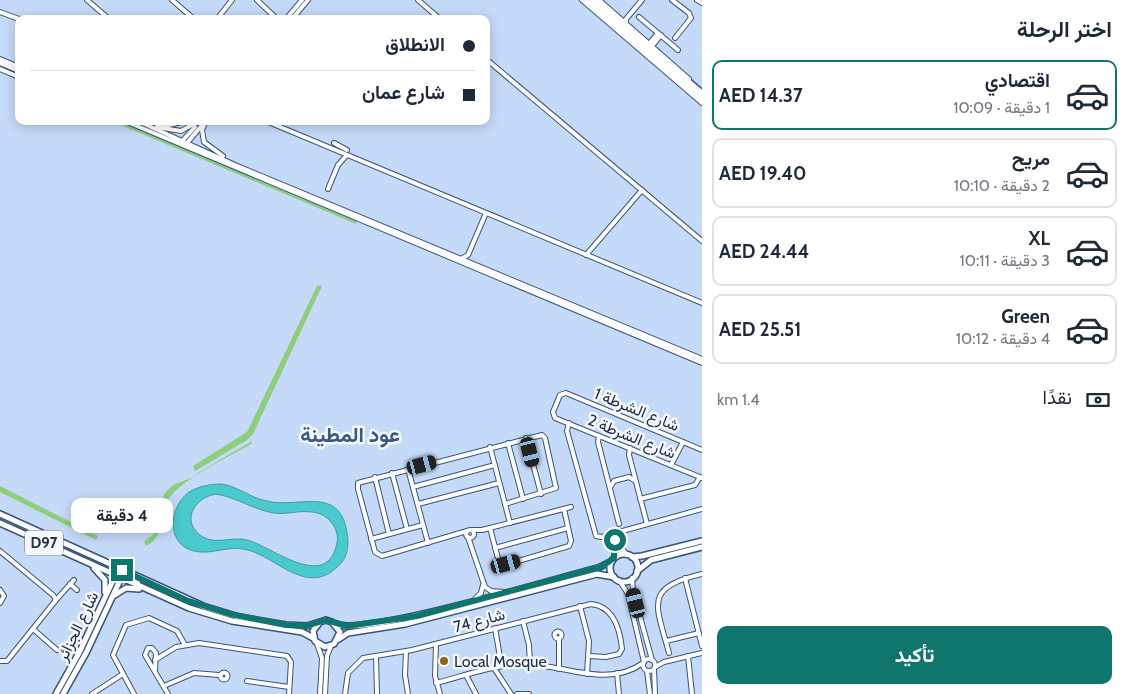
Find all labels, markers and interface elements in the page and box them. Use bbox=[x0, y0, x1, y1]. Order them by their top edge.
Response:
text: اختر الرحلة bbox=[1017, 16, 1112, 43]
text: الانطلاق bbox=[385, 33, 445, 56]
text: اقتصادي bbox=[985, 69, 1050, 92]
icon: car bbox=[1065, 73, 1110, 118]
text: شارع عمان bbox=[362, 81, 445, 104]
text: AED 14.37 bbox=[719, 84, 803, 107]
text: 1 دقيقة · 10:09 bbox=[953, 98, 1050, 117]
text: مريح bbox=[1012, 147, 1050, 170]
icon: car bbox=[1065, 151, 1110, 196]
text: AED 19.40 bbox=[719, 162, 806, 185]
text: 2 دقيقة · 10:10 bbox=[954, 176, 1050, 195]
text: XL bbox=[1029, 227, 1050, 250]
icon: car bbox=[1065, 229, 1110, 274]
text: AED 24.44 bbox=[719, 240, 809, 263]
text: 3 دقيقة · 10:11 bbox=[960, 251, 1050, 270]
text: Green bbox=[1001, 305, 1050, 328]
icon: car bbox=[1065, 307, 1110, 352]
text: AED 25.51 bbox=[719, 318, 801, 341]
text: 4 دقيقة · 10:12 bbox=[956, 329, 1050, 348]
street label: شارع الشرطة 1 bbox=[591, 384, 682, 437]
text: نقدًا bbox=[1043, 386, 1072, 409]
icon: cash bbox=[1084, 386, 1112, 414]
text: 1.4 km bbox=[717, 390, 760, 409]
street label: شارع الشرطة 2 bbox=[584, 410, 679, 465]
district label: عود المطينة bbox=[300, 422, 400, 448]
car bbox=[519, 436, 540, 468]
car bbox=[405, 454, 438, 476]
callout: 4 دقيقة bbox=[71, 498, 173, 532]
text: 4 دقيقة bbox=[96, 506, 148, 525]
route start bbox=[604, 529, 626, 551]
road number: D97 bbox=[25, 530, 63, 556]
car bbox=[489, 553, 522, 575]
route end bbox=[111, 559, 133, 581]
car bbox=[625, 587, 646, 619]
street label: شارع الجزائر bbox=[52, 588, 104, 666]
street label: شارع 74 bbox=[451, 605, 507, 638]
button: تأكيد bbox=[717, 626, 1112, 684]
place label: Local Mosque bbox=[454, 652, 547, 671]
marker: Local Mosque bbox=[438, 655, 450, 667]

